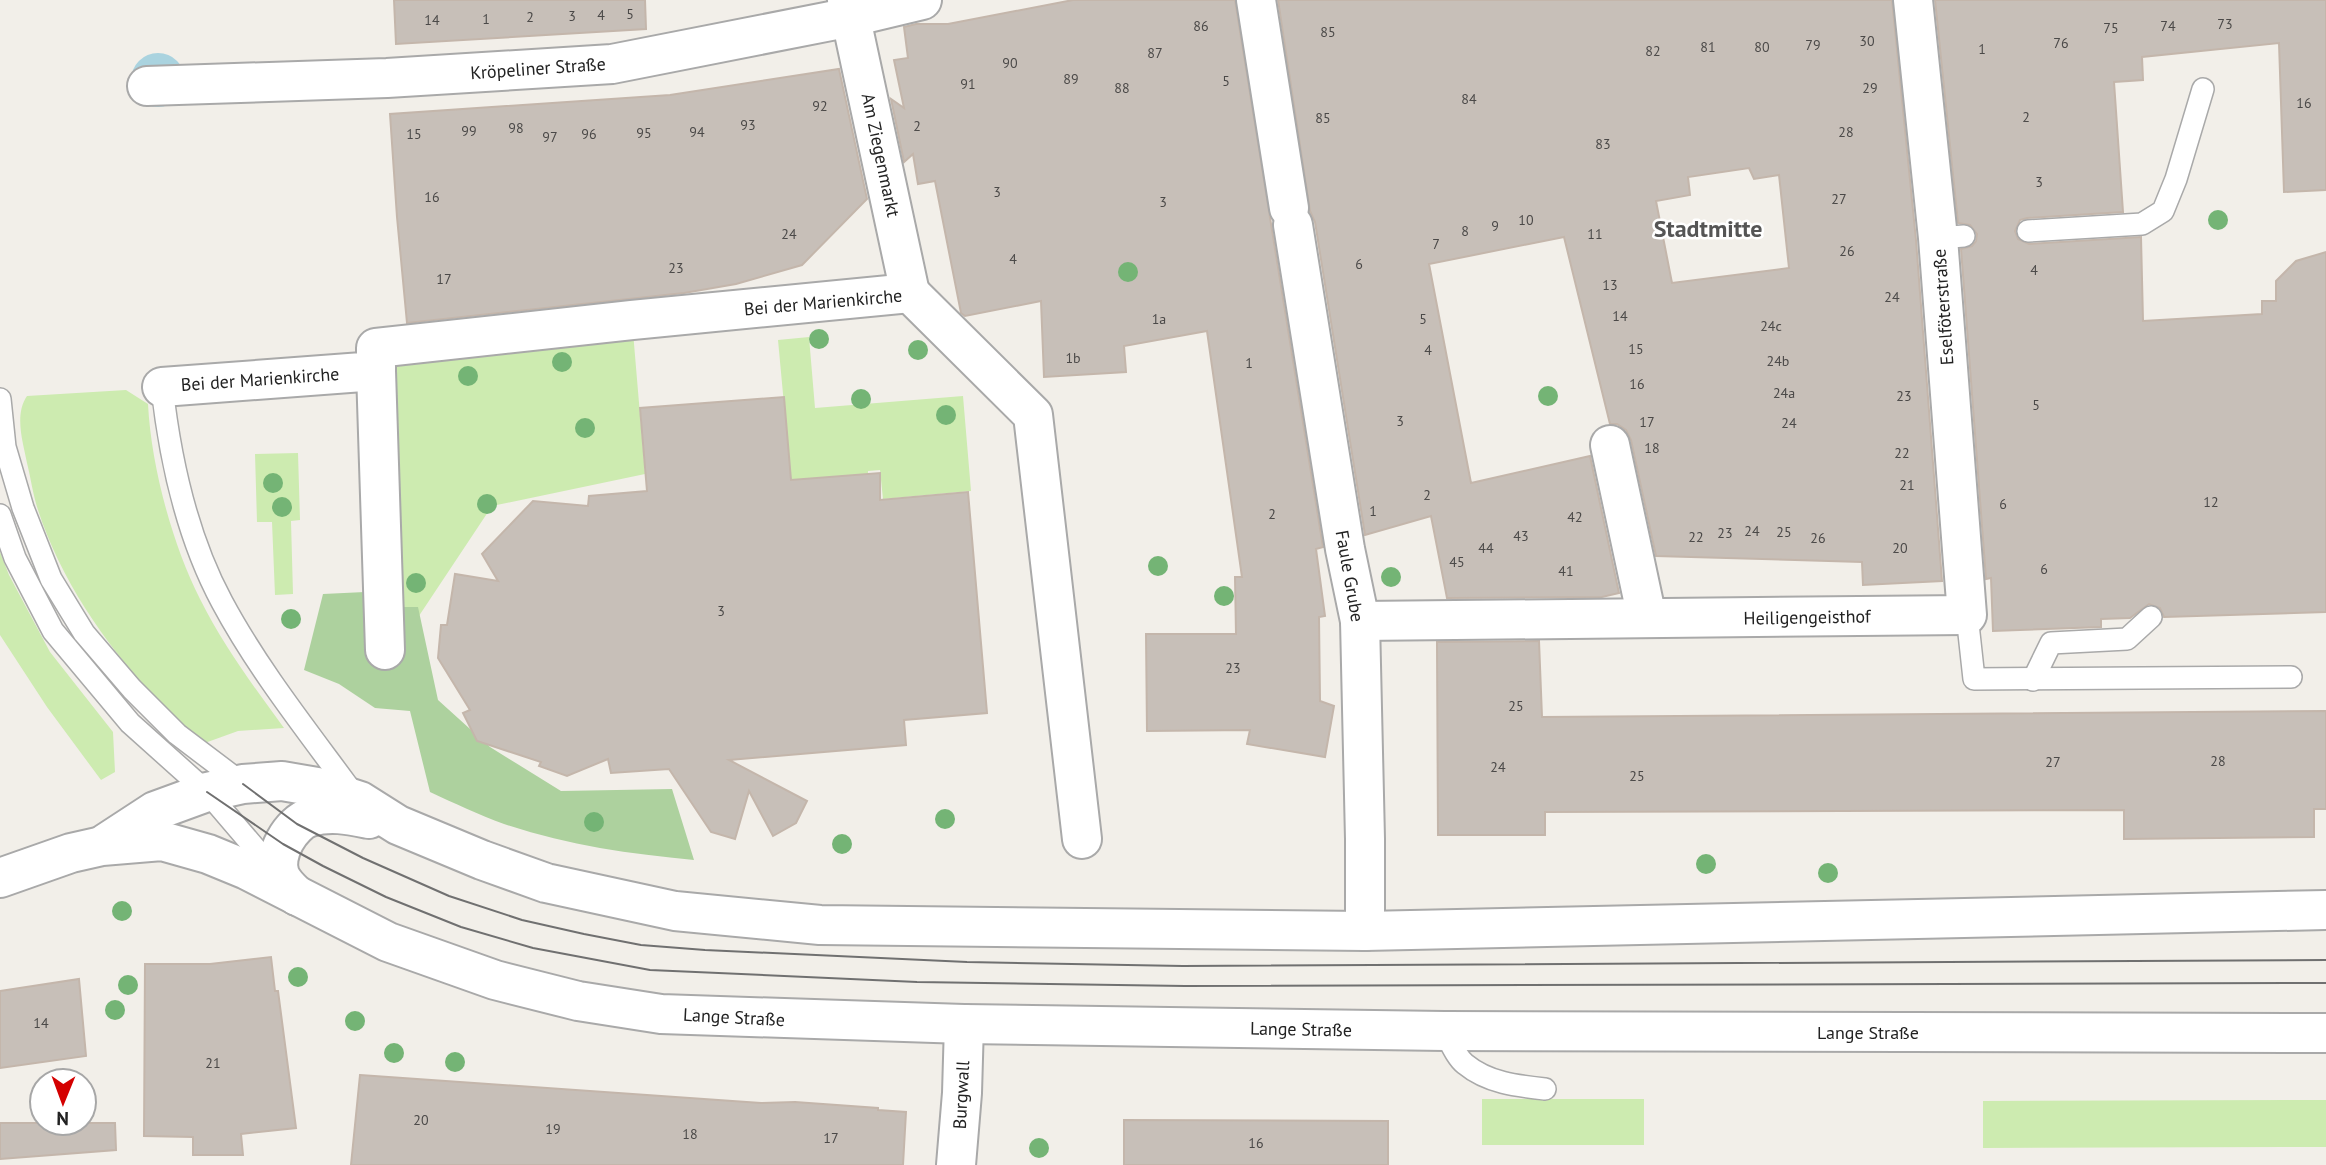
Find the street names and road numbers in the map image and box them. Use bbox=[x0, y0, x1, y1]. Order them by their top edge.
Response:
street label: Kröpeliner Straße bbox=[470, 52, 606, 84]
street label: Am Ziegenmarkt bbox=[857, 91, 905, 219]
street label: Eselföterstraße bbox=[1927, 248, 1959, 366]
street label: Bei der Marienkirche bbox=[743, 284, 903, 320]
street label: Bei der Marienkirche bbox=[180, 362, 340, 396]
street label: Faule Grube bbox=[1331, 528, 1369, 624]
street label: Heiligengeisthof bbox=[1743, 604, 1872, 630]
street label: Lange Straße bbox=[683, 1003, 785, 1031]
street label: Lange Straße bbox=[1250, 1017, 1352, 1041]
street label: Lange Straße bbox=[1817, 1021, 1919, 1044]
street label: Burgwall bbox=[948, 1059, 974, 1130]

